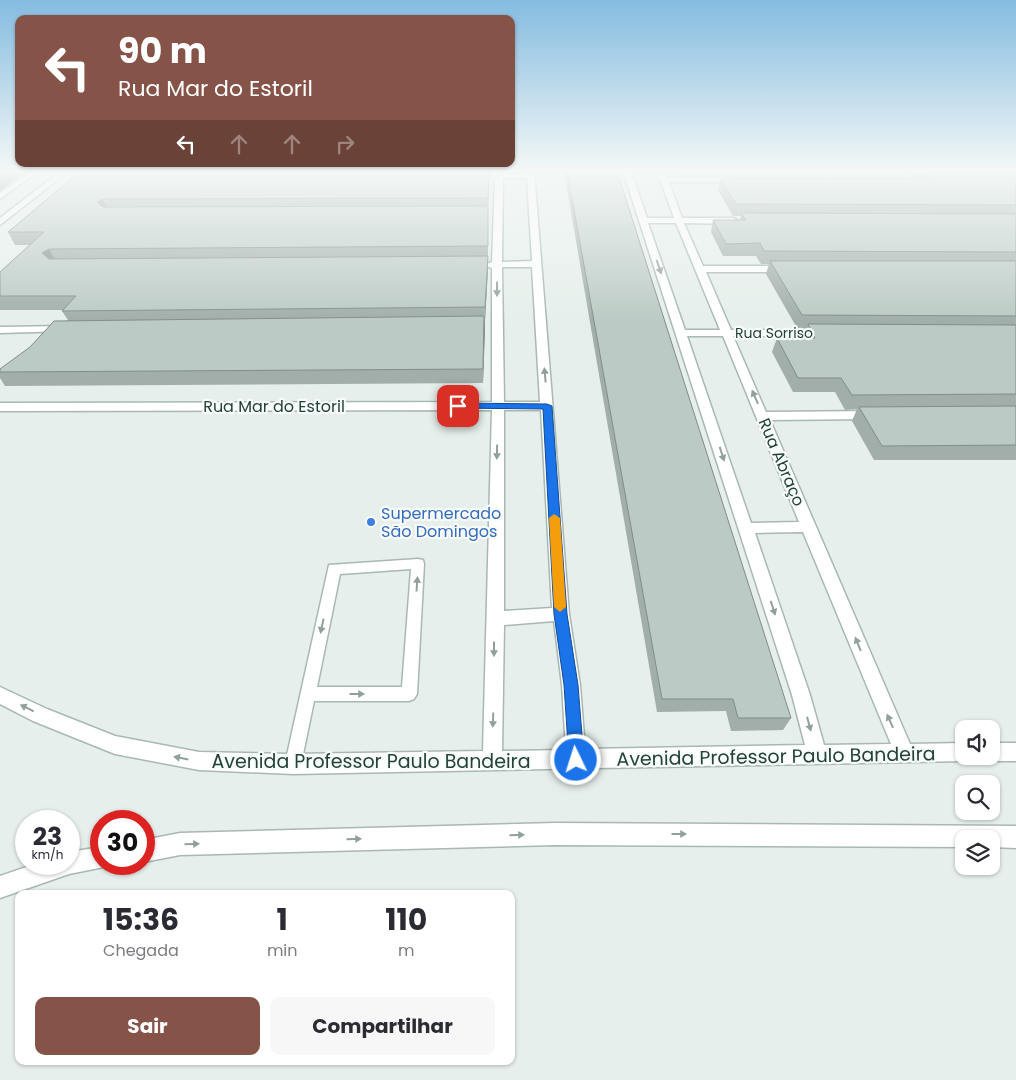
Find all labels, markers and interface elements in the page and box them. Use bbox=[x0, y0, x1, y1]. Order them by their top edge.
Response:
text: 90 m bbox=[118, 26, 207, 75]
icon: left bbox=[35, 35, 100, 100]
text: Rua Mar do Estoril bbox=[118, 73, 313, 104]
icon: left bbox=[172, 130, 200, 158]
icon: ahead bbox=[225, 130, 253, 158]
icon: ahead bbox=[278, 130, 306, 158]
icon: right bbox=[331, 130, 359, 158]
one-way arrow bbox=[655, 259, 663, 274]
one-way arrow bbox=[493, 282, 501, 298]
street label: Rua Sorriso bbox=[735, 323, 813, 343]
one-way arrow bbox=[540, 367, 548, 383]
pin bbox=[437, 385, 479, 427]
one-way arrow bbox=[750, 390, 758, 404]
icon: arrive bbox=[444, 392, 472, 420]
street label: Rua Mar do Estoril bbox=[203, 395, 345, 418]
street label: Rua Abraço bbox=[753, 415, 810, 510]
one-way arrow bbox=[493, 444, 501, 460]
one-way arrow bbox=[718, 447, 726, 462]
place label: Supermercado São Domingos bbox=[381, 502, 501, 543]
marker: Supermercado São Domingos bbox=[365, 516, 377, 528]
one-way arrow bbox=[413, 576, 421, 592]
one-way arrow bbox=[769, 601, 777, 616]
one-way arrow bbox=[318, 618, 326, 633]
one-way arrow bbox=[853, 637, 861, 651]
one-way arrow bbox=[490, 642, 498, 658]
one-way arrow bbox=[349, 690, 365, 698]
one-way arrow bbox=[19, 704, 34, 712]
one-way arrow bbox=[489, 712, 497, 728]
one-way arrow bbox=[885, 714, 893, 728]
one-way arrow bbox=[805, 717, 813, 732]
map controls bbox=[955, 720, 1000, 875]
button: sound bbox=[955, 720, 1000, 765]
position arrow bbox=[549, 733, 601, 785]
street label: Avenida Professor Paulo Bandeira bbox=[616, 740, 936, 773]
street label: Avenida Professor Paulo Bandeira bbox=[211, 748, 531, 775]
one-way arrow bbox=[172, 753, 188, 761]
button: search bbox=[955, 775, 1000, 820]
speed limit sign: 30 bbox=[90, 810, 155, 875]
text: 23 bbox=[33, 819, 62, 854]
one-way arrow bbox=[509, 830, 525, 838]
one-way arrow bbox=[672, 830, 688, 838]
button: layers bbox=[955, 830, 1000, 875]
one-way arrow bbox=[347, 835, 363, 843]
one-way arrow bbox=[184, 840, 200, 848]
text: km/h bbox=[32, 846, 63, 863]
text: 15:36 bbox=[103, 898, 179, 941]
text: 1 bbox=[277, 898, 288, 941]
text: 110 bbox=[385, 898, 427, 941]
text: Chegada bbox=[103, 939, 179, 962]
text: min bbox=[267, 939, 298, 962]
text: m bbox=[398, 939, 414, 962]
button: Sair bbox=[35, 997, 260, 1055]
button: Compartilhar bbox=[270, 997, 495, 1055]

